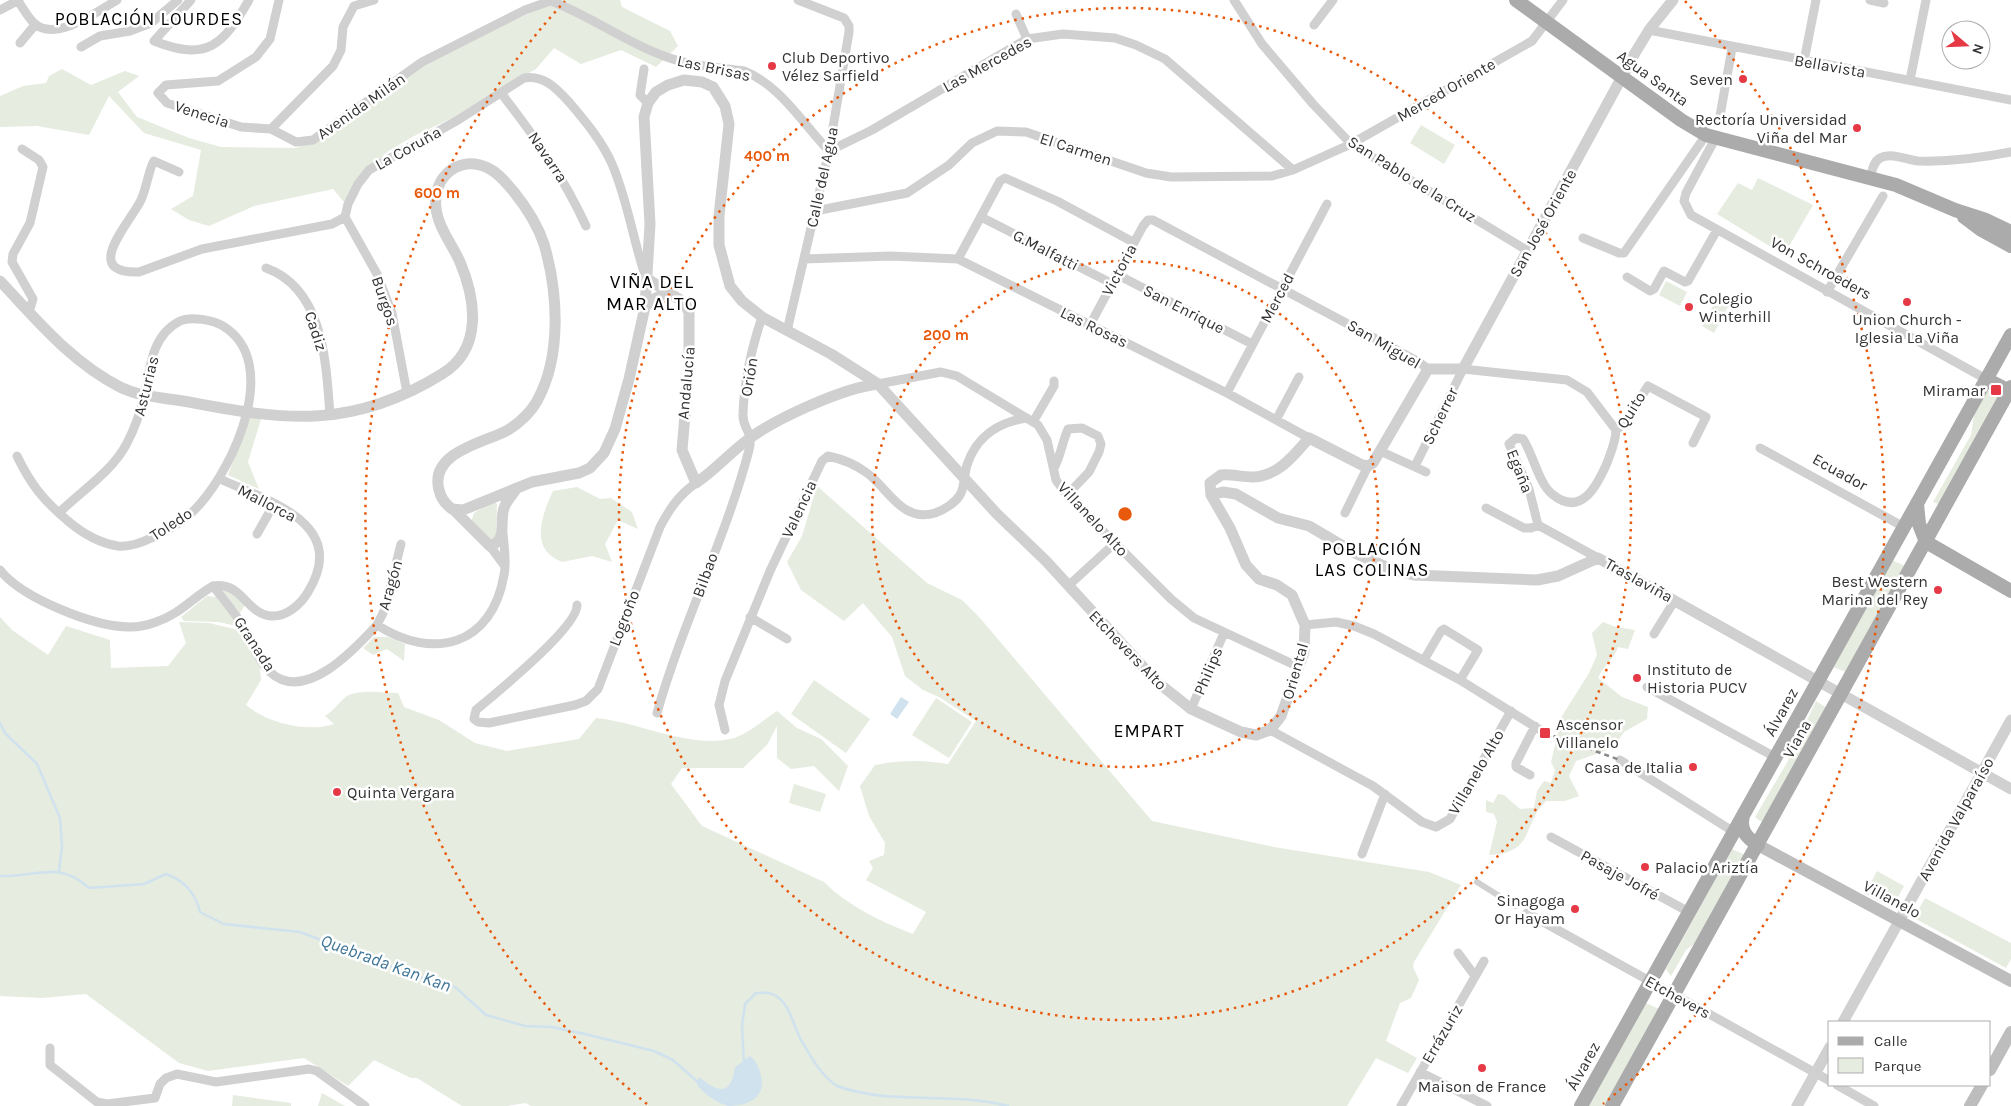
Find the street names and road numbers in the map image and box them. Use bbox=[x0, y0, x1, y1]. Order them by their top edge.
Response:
street label: Las Mercedes bbox=[939, 32, 1035, 96]
street label: Agua Santa bbox=[1614, 46, 1692, 110]
street label: Bellavista bbox=[1793, 50, 1867, 82]
street label: Las Brisas bbox=[676, 51, 752, 85]
street label: Merced Oriente bbox=[1393, 54, 1499, 126]
street label: Avenida Milán bbox=[313, 69, 409, 143]
street label: Venecia bbox=[172, 96, 232, 132]
street label: La Coruña bbox=[372, 122, 444, 174]
street label: Calle del Agua bbox=[802, 125, 842, 229]
street label: Navarra bbox=[524, 128, 572, 186]
street label: El Carmen bbox=[1038, 128, 1114, 170]
street label: San Pablo de la Cruz bbox=[1344, 132, 1480, 226]
street label: San José Oriente bbox=[1505, 166, 1581, 280]
street label: G.Malfatti bbox=[1010, 225, 1082, 275]
street label: Von Schroeders bbox=[1767, 232, 1875, 304]
street label: Victoria bbox=[1097, 241, 1141, 299]
street label: Merced bbox=[1256, 270, 1298, 326]
street label: Burgos bbox=[368, 274, 402, 328]
street label: San Enrique bbox=[1140, 280, 1228, 338]
street label: Las Rosas bbox=[1057, 303, 1131, 351]
street label: Cadiz bbox=[301, 309, 331, 353]
street label: San Miguel bbox=[1344, 315, 1424, 373]
street label: Andalucía bbox=[673, 346, 699, 420]
street label: Asturias bbox=[129, 354, 163, 418]
street label: Orión bbox=[737, 356, 761, 398]
street label: Scherrer bbox=[1418, 384, 1462, 448]
street label: Quito bbox=[1612, 388, 1650, 432]
street label: Egaña bbox=[1503, 446, 1537, 496]
street label: Ecuador bbox=[1809, 449, 1871, 495]
street label: Valencia bbox=[777, 477, 821, 541]
street label: Villanelo Alto bbox=[1054, 478, 1132, 560]
street label: Mallorca bbox=[235, 480, 299, 526]
street label: Toledo bbox=[146, 503, 196, 545]
street label: Bilbao bbox=[688, 550, 722, 600]
street label: Traslaviña bbox=[1602, 554, 1676, 606]
street label: Aragón bbox=[374, 558, 406, 612]
street label: Logroño bbox=[605, 587, 643, 649]
street label: Etchevers Alto bbox=[1085, 606, 1171, 694]
street label: Granada bbox=[230, 613, 280, 675]
street label: Oriental bbox=[1278, 640, 1312, 702]
street label: Philips bbox=[1189, 644, 1227, 698]
street label: Álvarez bbox=[1760, 685, 1802, 739]
street label: Viana bbox=[1779, 716, 1815, 762]
street label: Villanelo Alto bbox=[1444, 726, 1508, 818]
street label: Avenida Valparaíso bbox=[1914, 754, 1998, 884]
street label: Pasaje Jofré bbox=[1578, 846, 1662, 904]
street label: Villanelo bbox=[1860, 876, 1924, 922]
street label: Etchevers bbox=[1642, 971, 1714, 1023]
street label: Errázuriz bbox=[1418, 1001, 1466, 1067]
street label: Álvarez bbox=[1562, 1039, 1604, 1093]

